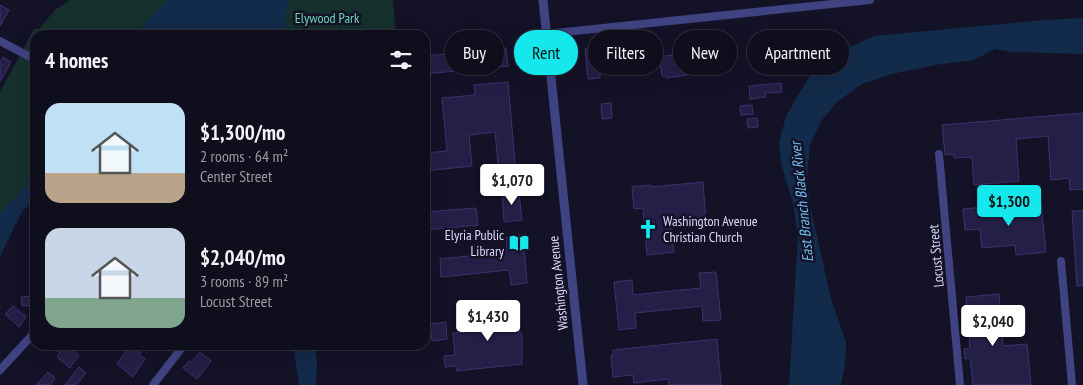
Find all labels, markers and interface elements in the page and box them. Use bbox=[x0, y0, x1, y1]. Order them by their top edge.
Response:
park label: Elywood Park bbox=[295, 9, 360, 27]
chip: Buy bbox=[445, 30, 504, 75]
chip: Rent bbox=[514, 30, 578, 75]
chip: Filters bbox=[588, 30, 663, 75]
chip: New bbox=[673, 30, 737, 75]
chip: Apartment bbox=[747, 30, 849, 75]
icon: filters bbox=[387, 46, 415, 74]
text: 4 homes bbox=[45, 47, 108, 74]
text: $1,300/mo bbox=[200, 119, 285, 146]
icon: home bbox=[85, 123, 145, 183]
water label: East Branch Black River bbox=[786, 139, 817, 263]
text: 2 rooms · 64 m² bbox=[200, 146, 288, 166]
pin: $1,070 bbox=[471, 164, 553, 206]
text: Center Street bbox=[200, 166, 272, 186]
text: $1,070 bbox=[491, 170, 533, 190]
pin: $1,300 bbox=[968, 184, 1050, 227]
text: $1,300 bbox=[988, 191, 1030, 211]
place label: Washington Avenue Christian Church bbox=[663, 212, 758, 246]
church icon: Washington Avenue Christian Church bbox=[637, 218, 659, 240]
street label: Locust Street bbox=[924, 224, 948, 288]
place label: Elyria Public Library bbox=[445, 226, 505, 260]
library icon: Elyria Public Library bbox=[508, 232, 530, 254]
street label: Washington Avenue bbox=[544, 235, 572, 331]
text: $2,040/mo bbox=[200, 244, 285, 271]
icon: home bbox=[85, 248, 145, 308]
text: 3 rooms · 89 m² bbox=[200, 271, 288, 291]
text: Locust Street bbox=[200, 291, 272, 311]
pin: $1,430 bbox=[447, 300, 529, 342]
pin: $2,040 bbox=[952, 304, 1034, 347]
text: $1,430 bbox=[467, 306, 509, 326]
text: $2,040 bbox=[972, 311, 1014, 331]

